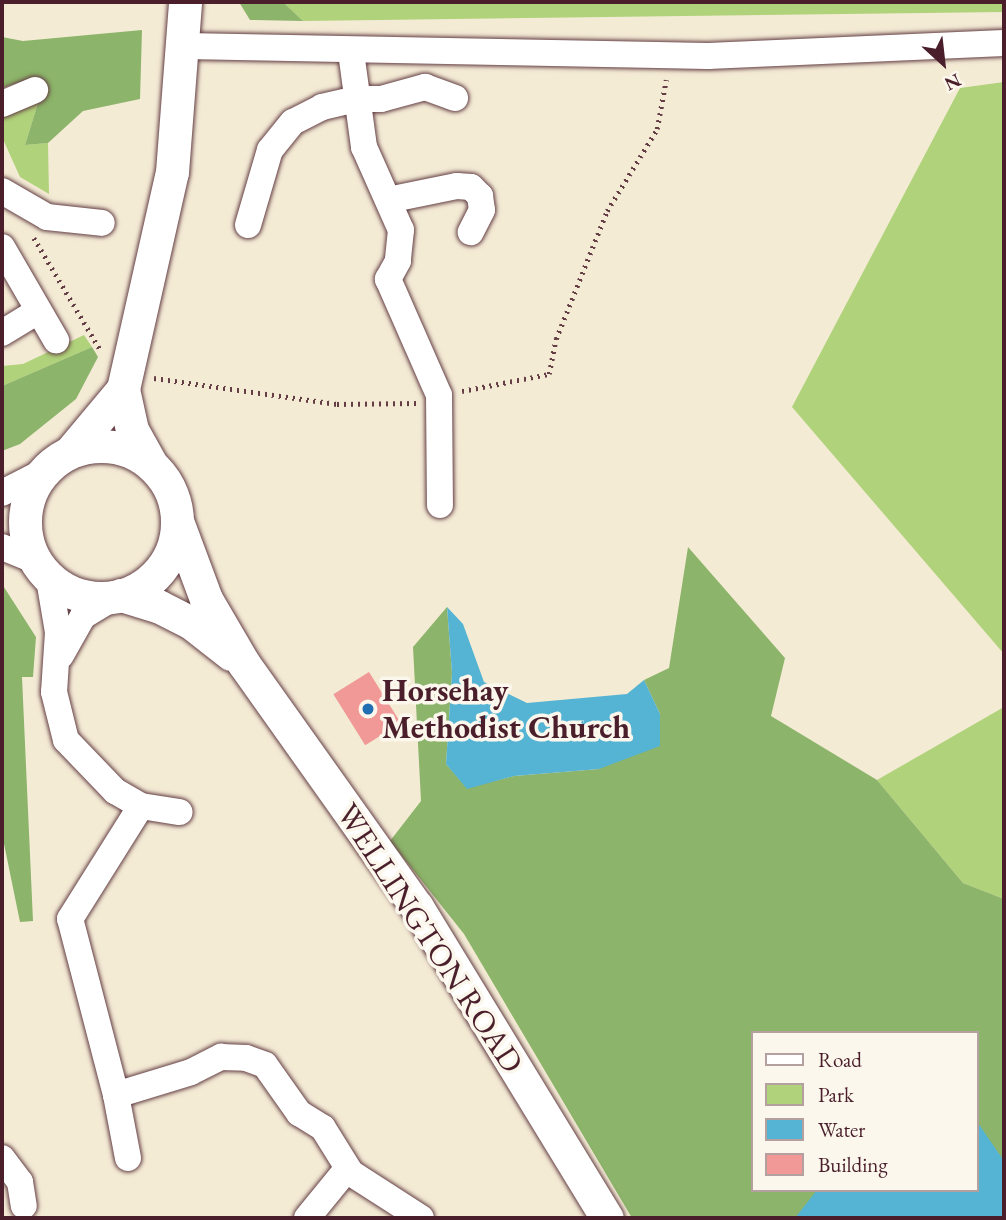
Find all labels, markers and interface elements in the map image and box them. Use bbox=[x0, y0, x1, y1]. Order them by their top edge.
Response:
north arrow bbox=[908, 28, 978, 98]
text: N bbox=[940, 68, 965, 97]
place label: Horsehay Methodist Church bbox=[382, 672, 630, 747]
marker: Horsehay Methodist Church bbox=[360, 701, 376, 717]
street label: WELLINGTON ROAD bbox=[328, 796, 532, 1080]
legend bbox=[750, 1031, 978, 1192]
text: Road bbox=[818, 1046, 862, 1073]
text: Park bbox=[818, 1081, 854, 1108]
text: Water bbox=[818, 1116, 865, 1143]
text: Building bbox=[818, 1151, 888, 1178]

